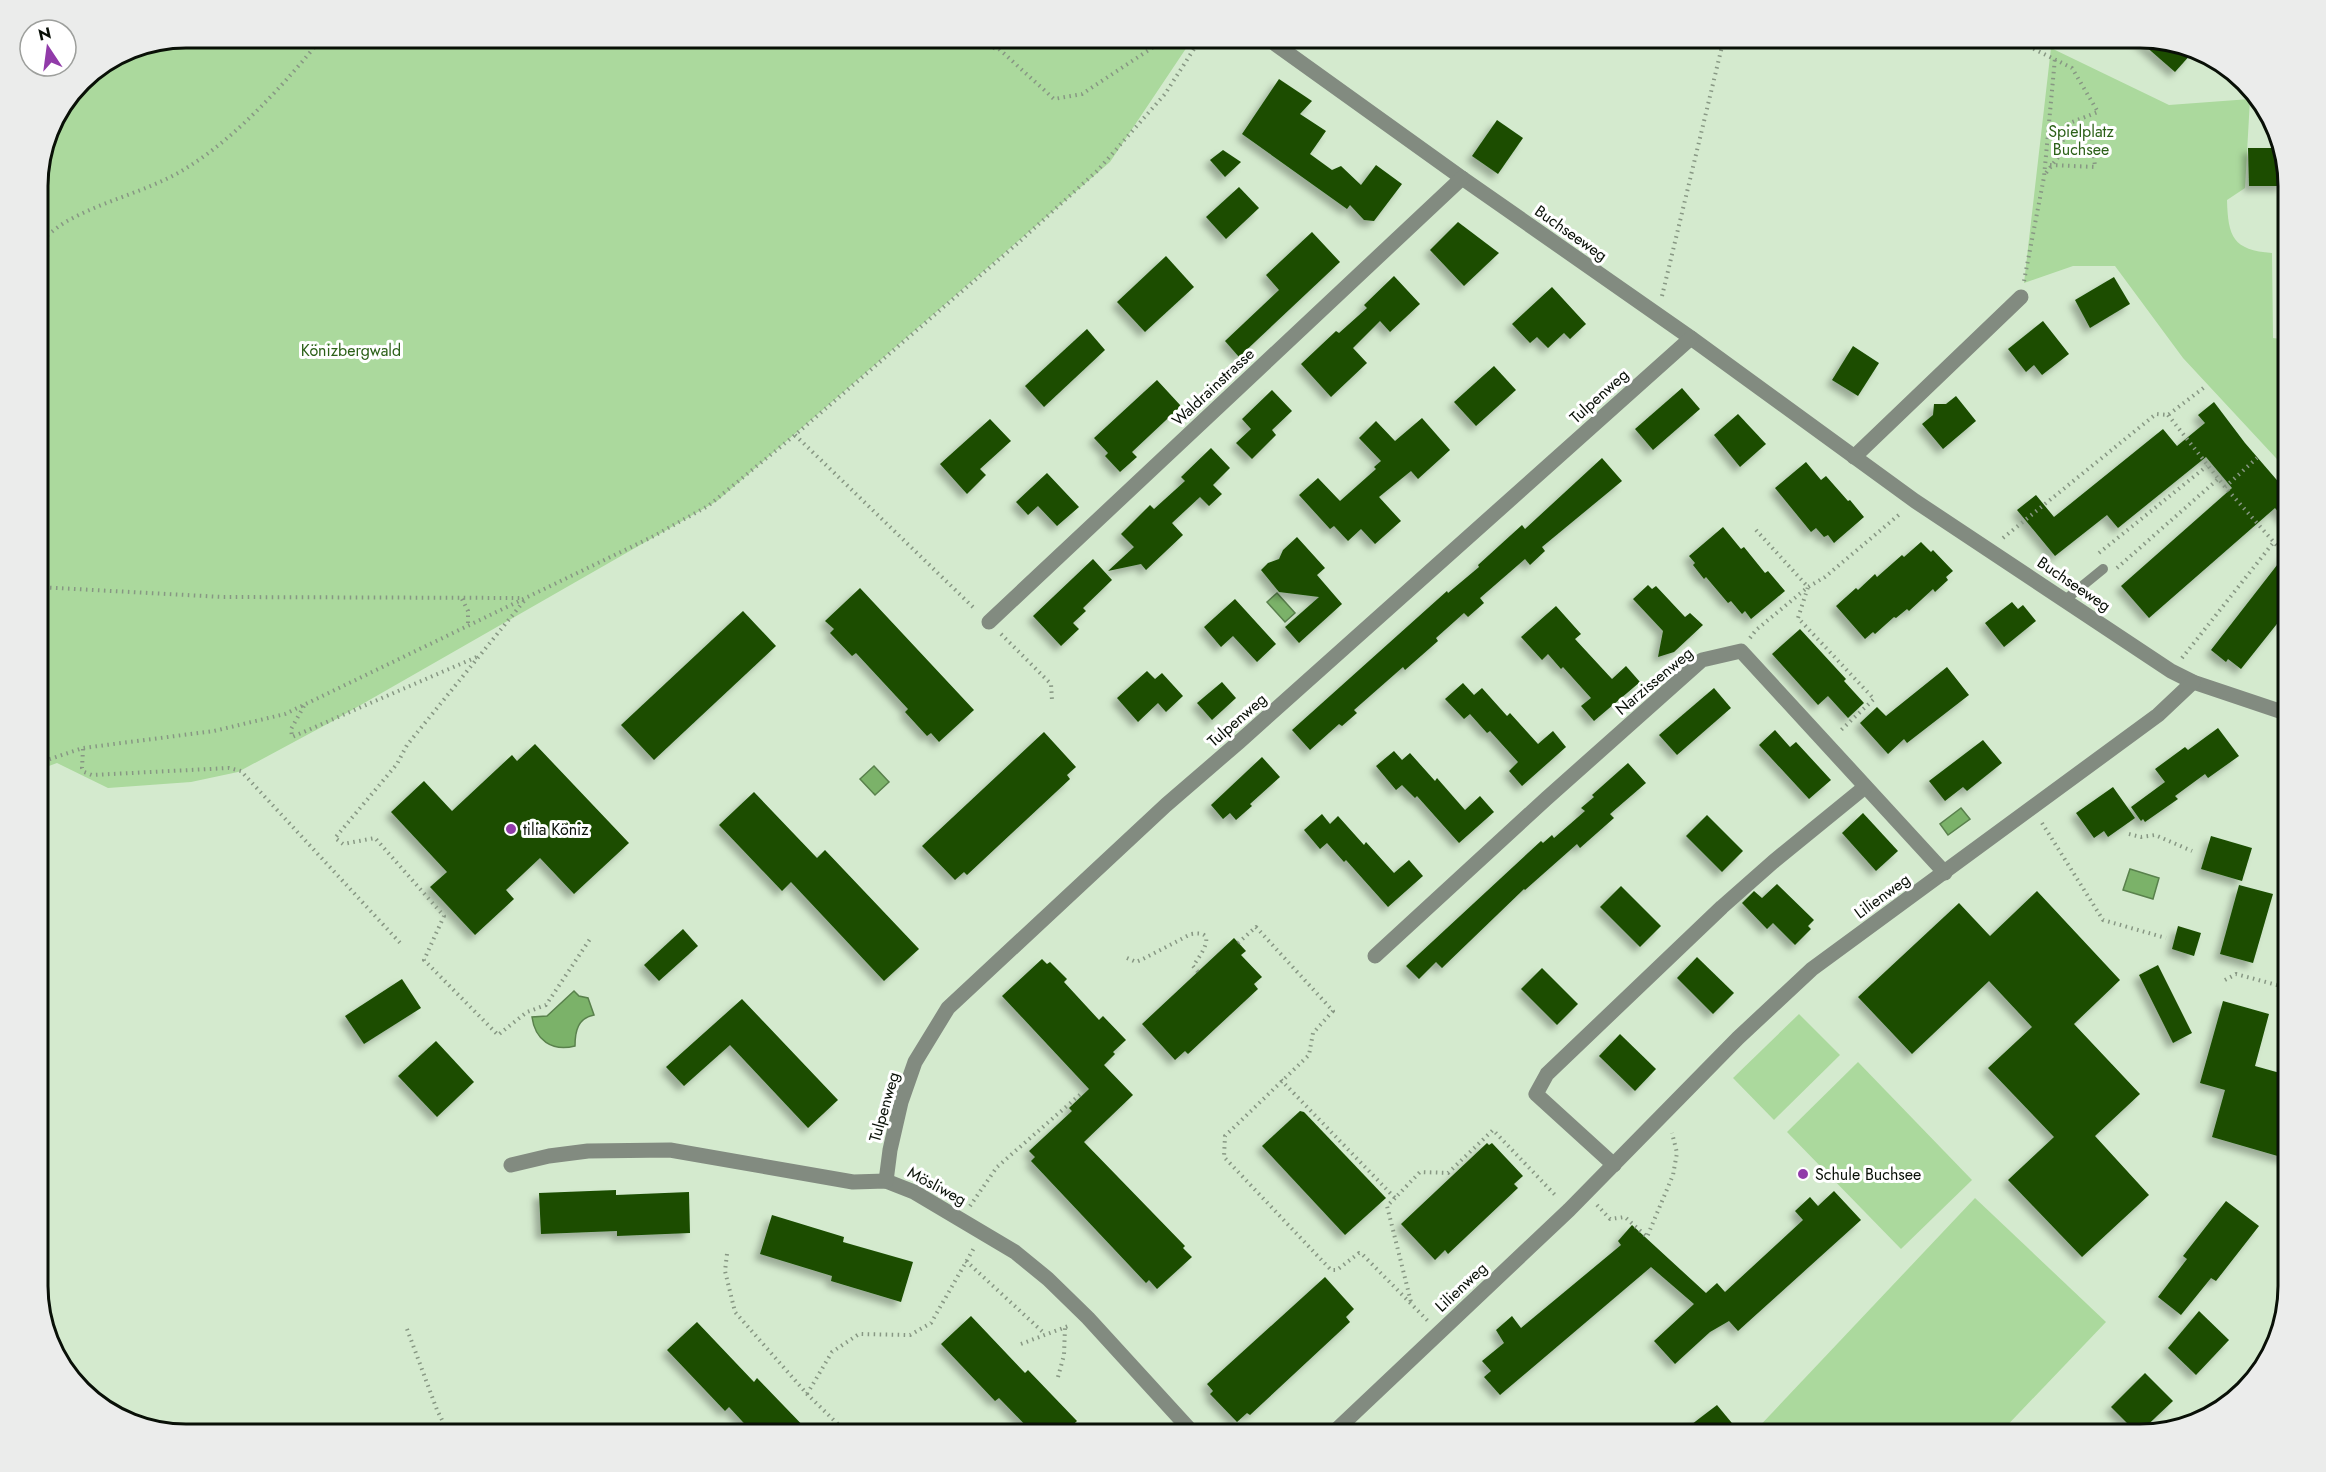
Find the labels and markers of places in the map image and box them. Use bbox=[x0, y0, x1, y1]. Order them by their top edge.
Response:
place label: tilia Köniz bbox=[523, 818, 589, 841]
marker: tilia Köniz bbox=[504, 822, 518, 836]
place label: Schule Buchsee bbox=[1815, 1163, 1921, 1186]
marker: Schule Buchsee bbox=[1796, 1167, 1810, 1181]

